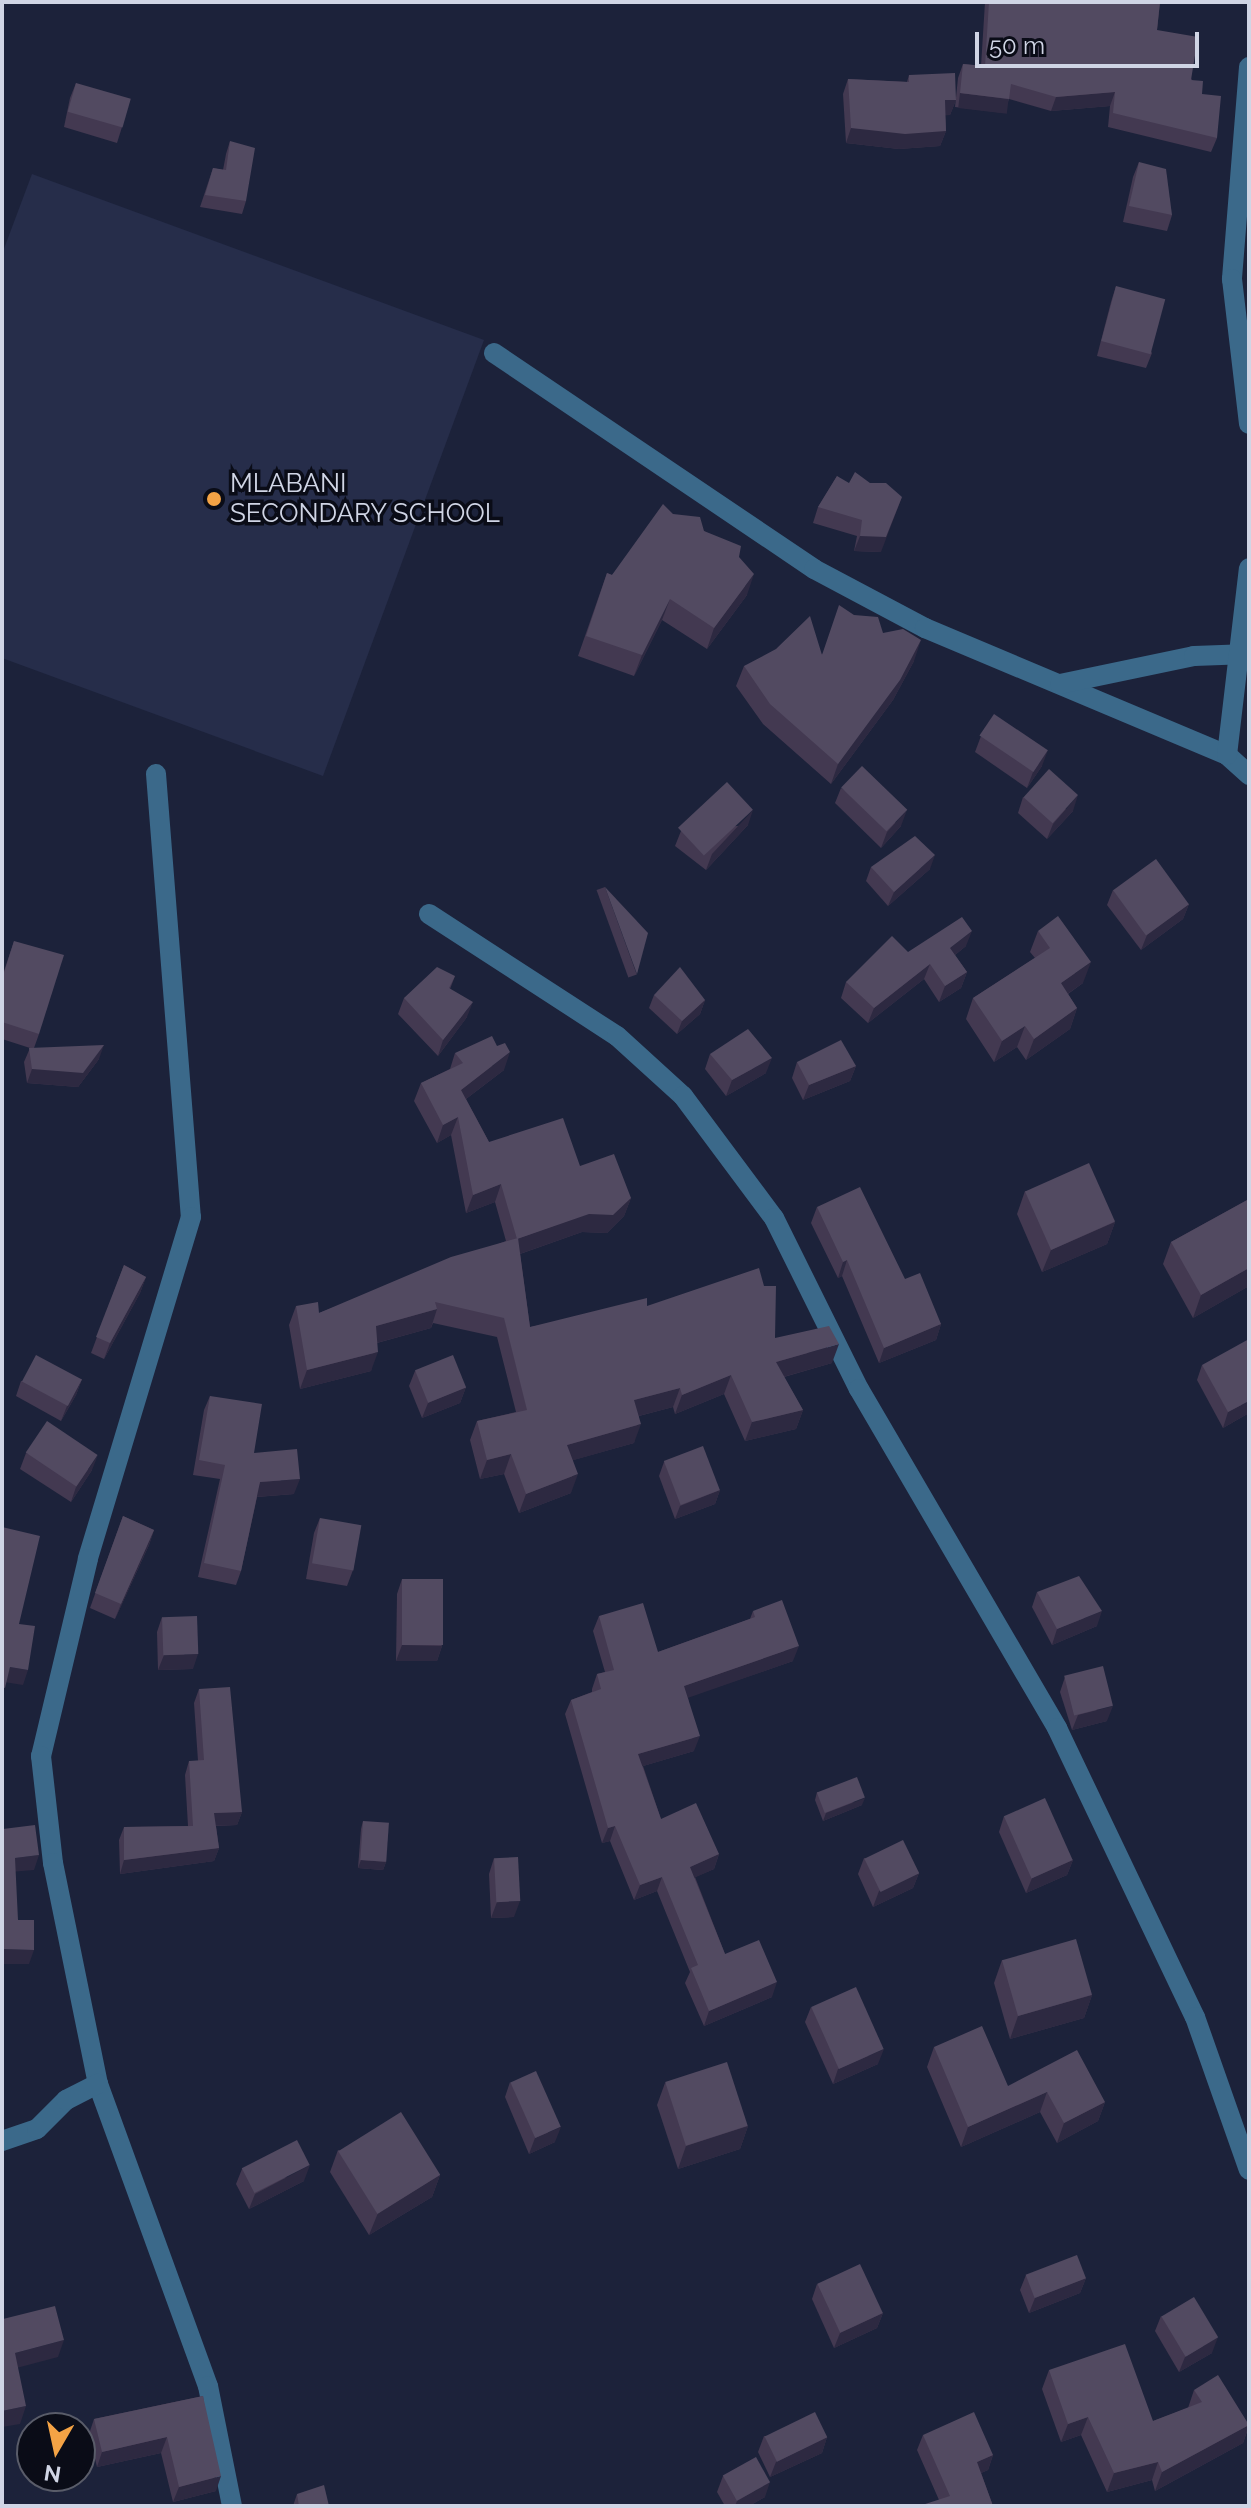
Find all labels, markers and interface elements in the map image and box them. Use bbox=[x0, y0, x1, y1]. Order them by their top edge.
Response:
scale bar bbox=[979, 16, 1203, 66]
text: 50 m bbox=[989, 31, 1045, 60]
place label: MLABANI SECONDARY SCHOOL bbox=[230, 468, 501, 530]
marker: MLABANI SECONDARY SCHOOL bbox=[205, 490, 223, 508]
north arrow bbox=[16, 2412, 96, 2492]
text: N bbox=[42, 2460, 63, 2488]

